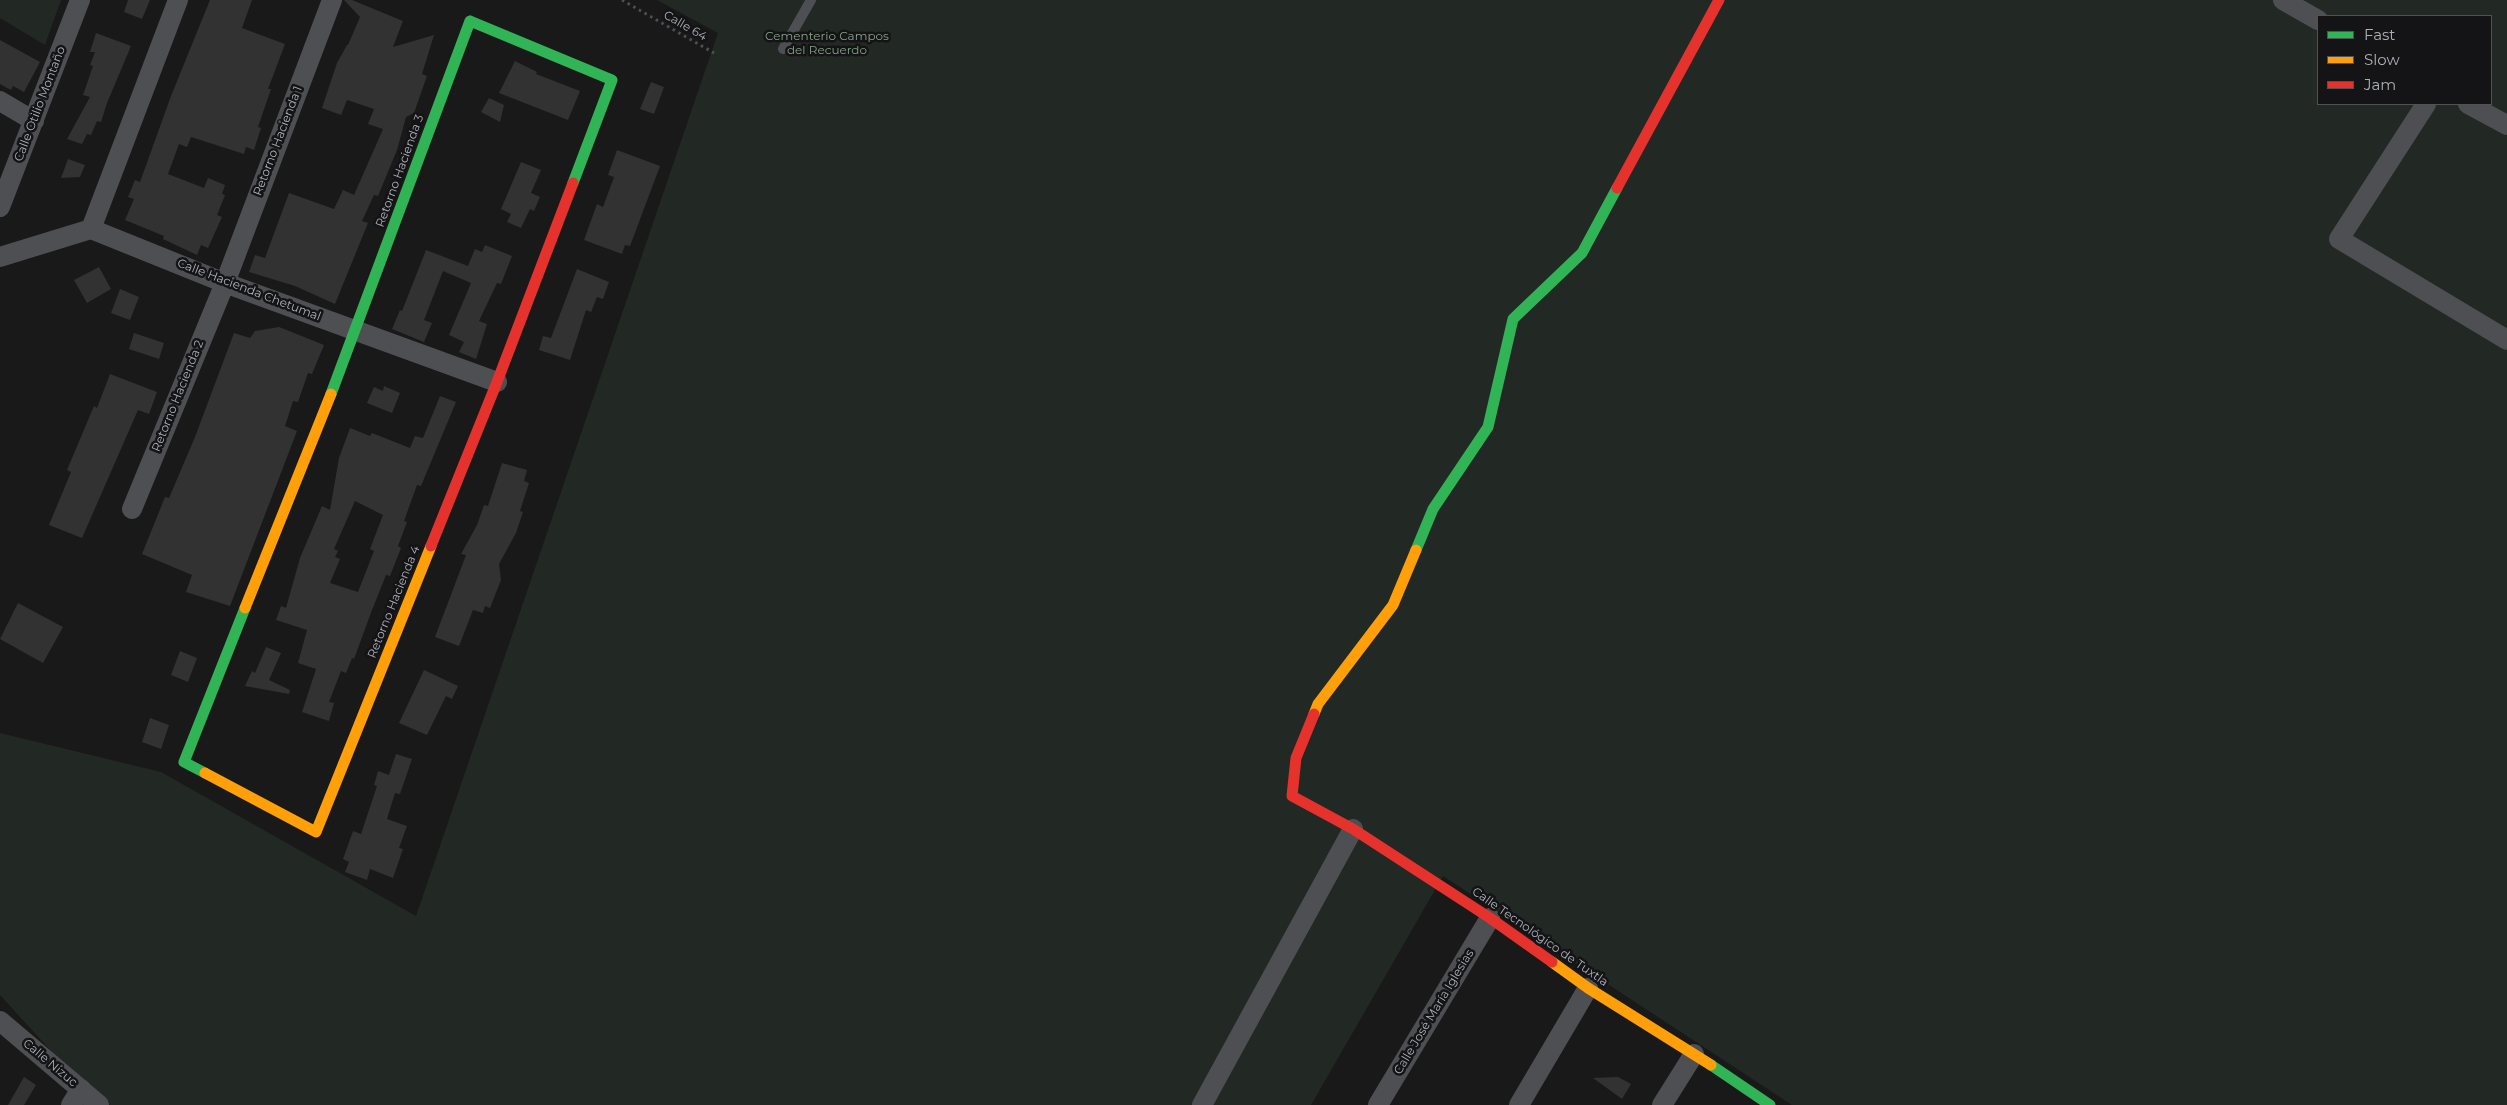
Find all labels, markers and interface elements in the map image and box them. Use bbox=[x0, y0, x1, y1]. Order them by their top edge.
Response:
street label: Calle 64 bbox=[661, 8, 709, 44]
legend bbox=[2317, 15, 2492, 105]
text: Fast bbox=[2364, 25, 2395, 44]
park label: Cementerio Campos del Recuerdo bbox=[765, 29, 889, 57]
street label: Calle Otilio Montaño bbox=[11, 44, 69, 164]
text: Slow bbox=[2364, 50, 2400, 69]
text: Jam bbox=[2364, 75, 2396, 94]
street label: Retorno Hacienda 1 bbox=[250, 84, 306, 198]
street label: Retorno Hacienda 3 bbox=[373, 113, 427, 229]
street label: Calle Hacienda Chetumal bbox=[175, 256, 323, 324]
street label: Retorno Hacienda 2 bbox=[149, 338, 207, 454]
street label: Retorno Hacienda 4 bbox=[365, 544, 423, 660]
street label: Calle Tecnológico de Tuxtla bbox=[1469, 884, 1611, 990]
street label: Calle José María Iglesias bbox=[1391, 947, 1477, 1077]
street label: Calle Nizuc bbox=[20, 1036, 80, 1090]

